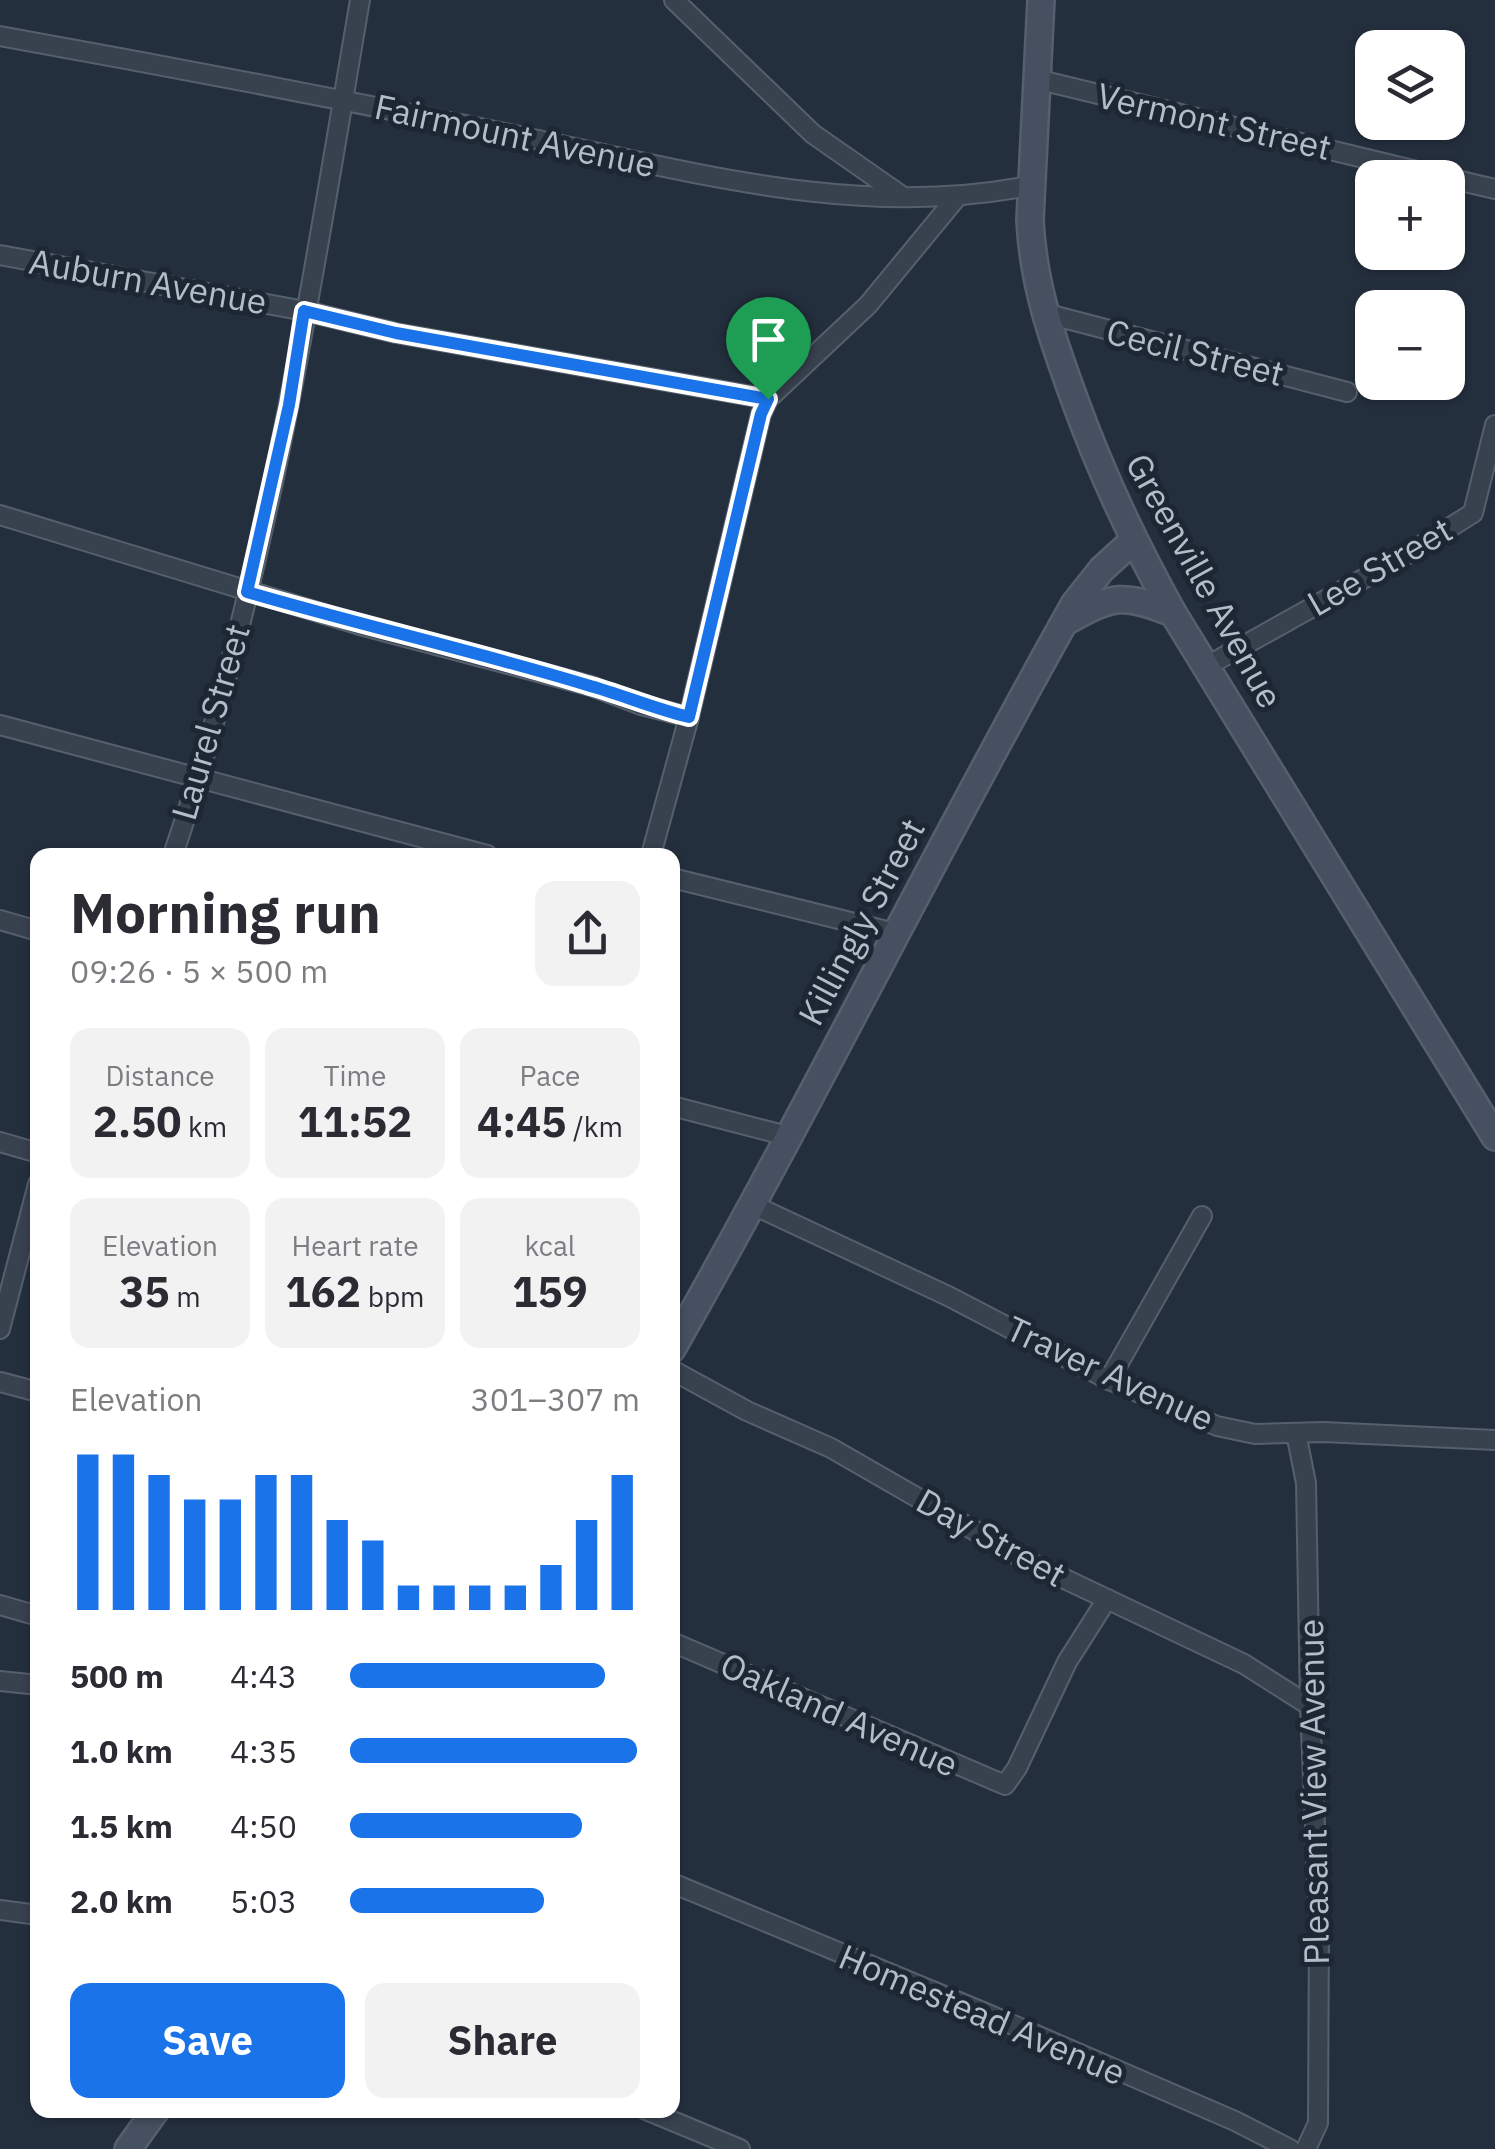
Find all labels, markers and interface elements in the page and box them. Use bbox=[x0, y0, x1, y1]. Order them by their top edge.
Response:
map controls bbox=[1355, 30, 1465, 400]
button: layers bbox=[1355, 30, 1465, 140]
street label: Vermont Street bbox=[1093, 72, 1336, 170]
street label: Fairmount Avenue bbox=[371, 83, 660, 187]
button: + bbox=[1355, 160, 1465, 270]
street label: Auburn Avenue bbox=[26, 237, 271, 325]
button: − bbox=[1355, 290, 1465, 400]
pin bbox=[726, 297, 811, 400]
street label: Cecil Street bbox=[1102, 308, 1289, 396]
icon: arrive bbox=[741, 312, 796, 367]
street label: Greenville Avenue bbox=[1116, 445, 1294, 716]
street label: Lee Street bbox=[1299, 506, 1460, 626]
street label: Laurel Street bbox=[160, 618, 260, 825]
street label: Killingly Street bbox=[787, 810, 935, 1033]
text: Morning run bbox=[70, 877, 381, 948]
button: share bbox=[535, 881, 640, 986]
text: 09:26 · 5 × 500 m bbox=[70, 950, 328, 992]
text: Distance bbox=[105, 1057, 215, 1094]
text: Time bbox=[324, 1057, 386, 1094]
text: Pace bbox=[520, 1057, 580, 1094]
text: 2.50 bbox=[93, 1094, 181, 1149]
text: 11:52 bbox=[298, 1094, 412, 1149]
text: 4:45 bbox=[477, 1094, 566, 1149]
text: km bbox=[181, 1108, 227, 1145]
text: /km bbox=[566, 1108, 623, 1145]
text: Elevation bbox=[102, 1227, 218, 1264]
text: Heart rate bbox=[291, 1227, 419, 1264]
text: kcal bbox=[525, 1227, 575, 1264]
text: 35 bbox=[119, 1264, 170, 1319]
text: 162 bbox=[285, 1264, 361, 1319]
text: 159 bbox=[512, 1264, 588, 1319]
text: m bbox=[170, 1278, 201, 1315]
text: bpm bbox=[361, 1278, 425, 1315]
street label: Traver Avenue bbox=[999, 1305, 1222, 1441]
text: Elevation bbox=[70, 1378, 203, 1420]
text: 301–307 m bbox=[470, 1378, 640, 1420]
street label: Day Street bbox=[909, 1477, 1074, 1597]
street label: Pleasant View Avenue bbox=[1287, 1619, 1339, 1965]
street label: Oakland Avenue bbox=[713, 1641, 965, 1787]
text: 500 m bbox=[70, 1655, 164, 1697]
text: 4:43 bbox=[230, 1655, 297, 1697]
text: 1.0 km bbox=[70, 1730, 173, 1772]
text: 4:35 bbox=[230, 1730, 297, 1772]
text: 1.5 km bbox=[70, 1805, 173, 1847]
text: 4:50 bbox=[230, 1805, 297, 1847]
text: 2.0 km bbox=[70, 1880, 173, 1922]
text: 5:03 bbox=[230, 1880, 297, 1922]
street label: Homestead Avenue bbox=[832, 1933, 1132, 2095]
button: Save bbox=[70, 1983, 345, 2098]
button: Share bbox=[365, 1983, 640, 2098]

